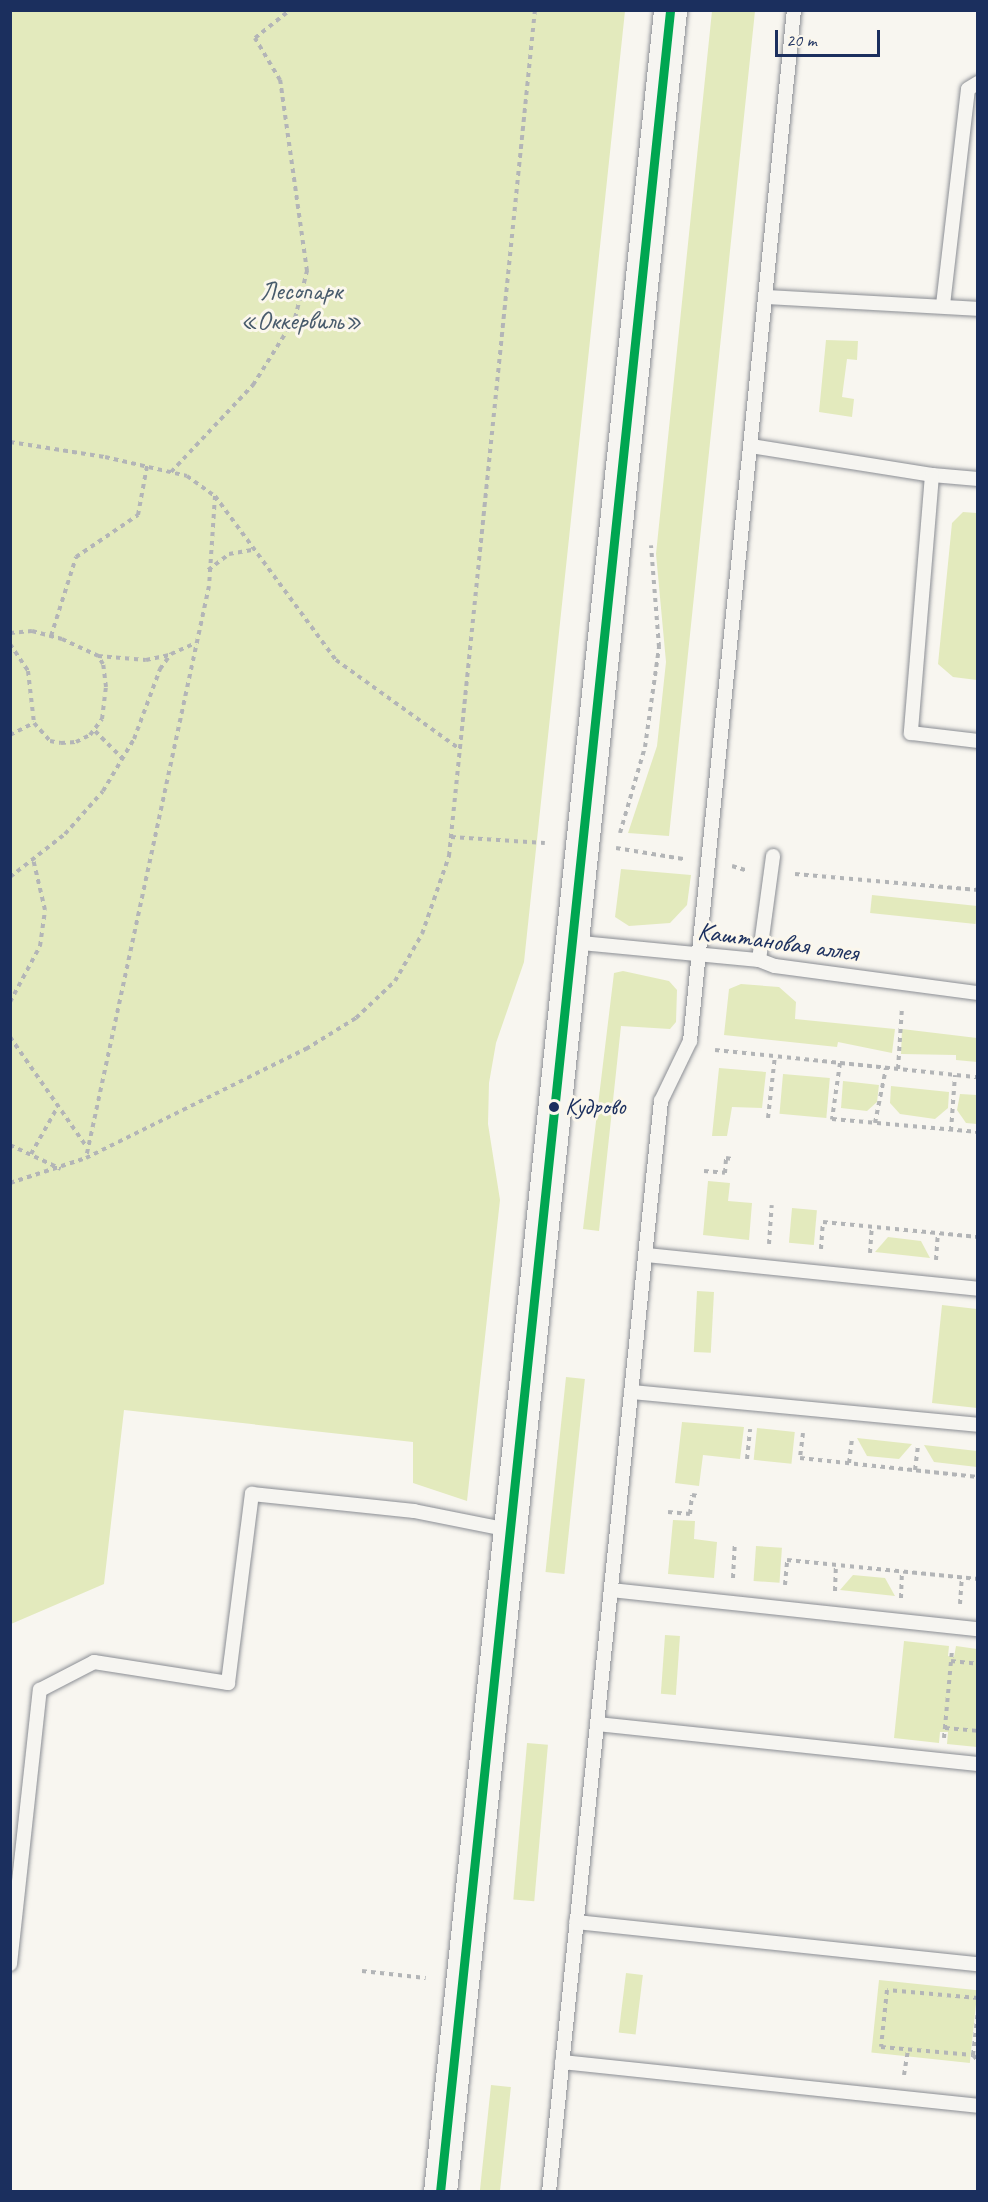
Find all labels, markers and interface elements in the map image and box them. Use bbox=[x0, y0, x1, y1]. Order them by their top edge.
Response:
scale bar bbox=[778, 18, 883, 56]
text: 20 m bbox=[786, 29, 817, 51]
park label: Лесопарк «Оккервиль» bbox=[240, 275, 362, 336]
street label: Каштановая аллея bbox=[694, 915, 862, 969]
place label: Кудрово bbox=[565, 1093, 626, 1121]
marker: Кудрово bbox=[548, 1101, 560, 1113]

